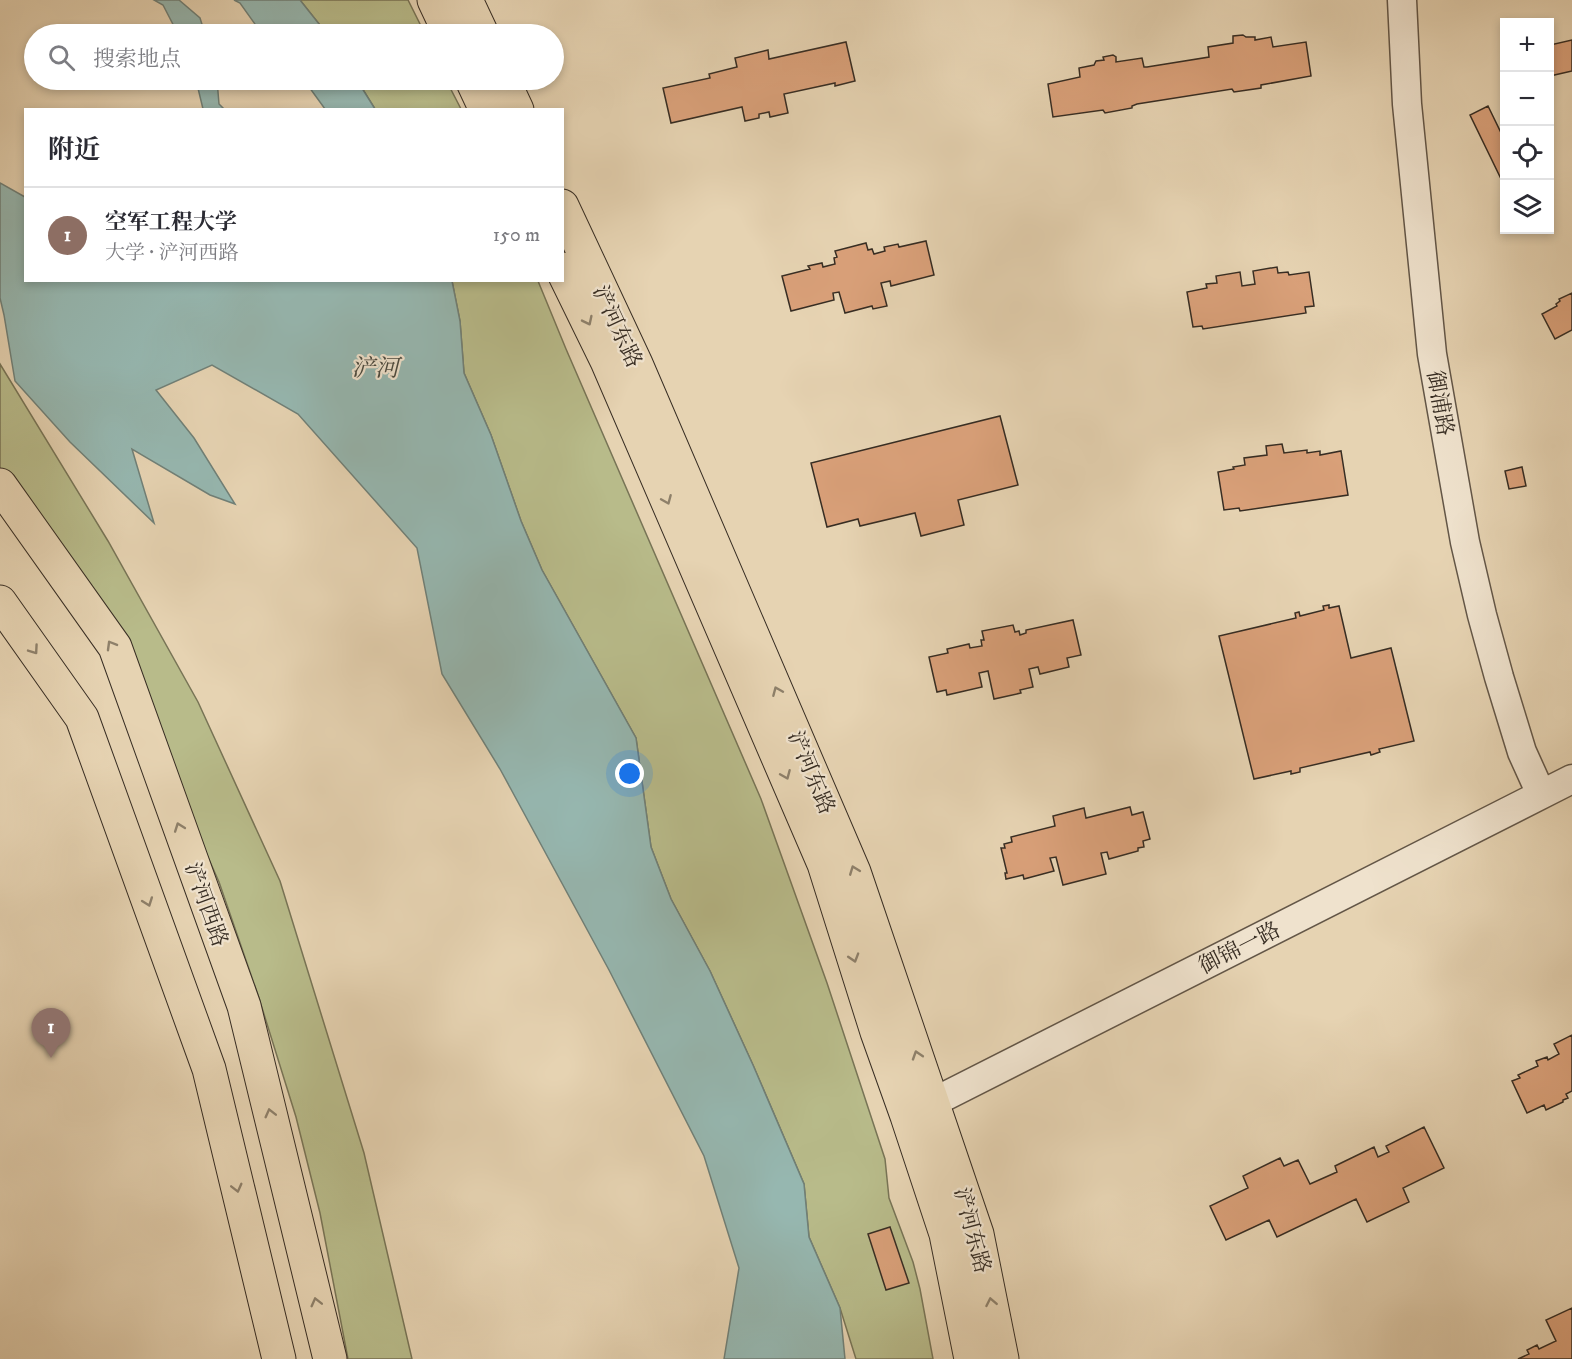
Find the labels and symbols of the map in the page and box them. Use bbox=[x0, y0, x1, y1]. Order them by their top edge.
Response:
street label: 浐河东路 bbox=[586, 281, 647, 372]
one-way arrow bbox=[580, 315, 592, 326]
water label: 浐河 bbox=[351, 354, 403, 384]
street label: 御浦路 bbox=[1420, 368, 1459, 438]
one-way arrow bbox=[660, 493, 672, 504]
one-way arrow bbox=[107, 641, 119, 651]
one-way arrow bbox=[27, 643, 38, 654]
one-way arrow bbox=[772, 686, 784, 697]
street label: 浐河东路 bbox=[781, 727, 840, 818]
your location bbox=[615, 759, 644, 788]
one-way arrow bbox=[778, 769, 790, 780]
one-way arrow bbox=[174, 822, 187, 833]
street label: 浐河西路 bbox=[178, 859, 233, 950]
one-way arrow bbox=[848, 866, 861, 876]
one-way arrow bbox=[141, 896, 154, 907]
street label: 御锦一路 bbox=[1194, 916, 1285, 980]
one-way arrow bbox=[846, 952, 859, 963]
pin: 1 bbox=[32, 1008, 70, 1058]
one-way arrow bbox=[912, 1050, 924, 1061]
one-way arrow bbox=[264, 1108, 277, 1118]
one-way arrow bbox=[230, 1183, 243, 1193]
street label: 浐河东路 bbox=[947, 1184, 996, 1276]
one-way arrow bbox=[310, 1297, 323, 1307]
one-way arrow bbox=[985, 1297, 998, 1307]

